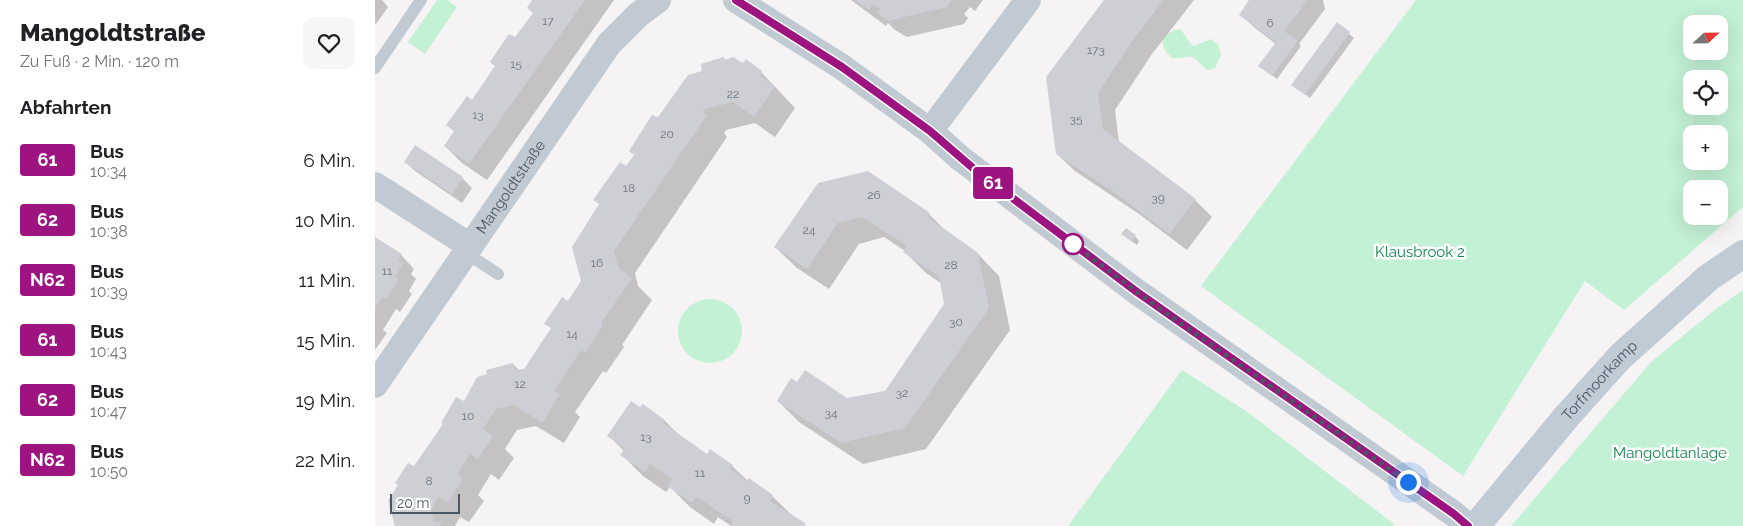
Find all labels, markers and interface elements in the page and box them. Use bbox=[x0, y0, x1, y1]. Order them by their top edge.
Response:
house number: 17 bbox=[542, 14, 554, 28]
north arrow bbox=[1683, 15, 1727, 60]
map controls bbox=[1683, 15, 1728, 225]
house number: 6 bbox=[1266, 16, 1274, 30]
button: heart bbox=[303, 17, 355, 69]
text: Mangoldtstraße bbox=[20, 18, 206, 47]
house number: 173 bbox=[1087, 43, 1105, 57]
text: Zu Fuß · 2 Min. · 120 m bbox=[20, 52, 179, 71]
house number: 15 bbox=[510, 57, 522, 71]
button: locate bbox=[1683, 70, 1728, 115]
house number: 22 bbox=[727, 87, 739, 101]
text: Abfahrten bbox=[20, 96, 111, 118]
house number: 13 bbox=[472, 108, 484, 122]
house number: 35 bbox=[1070, 112, 1083, 126]
button: + bbox=[1683, 125, 1728, 170]
house number: 20 bbox=[660, 127, 674, 141]
street label: Mangoldtstraße bbox=[472, 137, 549, 237]
text: Bus bbox=[90, 140, 124, 162]
text: 61 bbox=[38, 149, 57, 170]
text: 6 Min. bbox=[303, 149, 355, 171]
text: 10:34 bbox=[90, 162, 127, 181]
line badge: 61 bbox=[971, 167, 1015, 199]
text: 61 bbox=[983, 172, 1003, 193]
button: − bbox=[1683, 180, 1728, 225]
house number: 18 bbox=[623, 181, 635, 195]
house number: 26 bbox=[867, 188, 881, 202]
house number: 39 bbox=[1151, 191, 1165, 205]
text: Bus bbox=[90, 200, 124, 222]
text: 62 bbox=[37, 209, 58, 230]
text: 10 Min. bbox=[295, 209, 355, 231]
text: 10:38 bbox=[90, 222, 128, 241]
house number: 24 bbox=[803, 223, 816, 237]
unlabelled marker bbox=[1062, 233, 1084, 255]
park label: Klausbrook 2 bbox=[1375, 243, 1465, 261]
house number: 16 bbox=[591, 256, 603, 270]
house number: 28 bbox=[944, 258, 958, 272]
text: Bus bbox=[90, 260, 124, 282]
house number: 11 bbox=[382, 264, 392, 278]
text: N62 bbox=[30, 269, 65, 290]
text: 11 Min. bbox=[298, 269, 355, 291]
text: 10:39 bbox=[90, 282, 128, 301]
house number: 30 bbox=[949, 315, 963, 329]
text: Bus bbox=[90, 320, 124, 342]
house number: 14 bbox=[566, 327, 578, 341]
text: 61 bbox=[38, 329, 57, 350]
text: 15 Min. bbox=[296, 329, 355, 351]
street label: Torfmoorkamp bbox=[1558, 337, 1641, 424]
text: 10:43 bbox=[90, 342, 127, 361]
house number: 12 bbox=[514, 377, 526, 391]
text: Bus bbox=[90, 380, 124, 402]
house number: 32 bbox=[896, 386, 908, 400]
text: 62 bbox=[37, 389, 58, 410]
text: 19 Min. bbox=[295, 389, 355, 411]
text: 10:47 bbox=[90, 402, 127, 421]
house number: 34 bbox=[825, 406, 838, 420]
house number: 10 bbox=[462, 409, 474, 423]
house number: 13 bbox=[640, 430, 652, 444]
text: Bus bbox=[90, 440, 124, 462]
park label: Mangoldtanlage bbox=[1613, 444, 1727, 462]
text: N62 bbox=[30, 449, 65, 470]
text: 22 Min. bbox=[295, 449, 355, 471]
text: 10:50 bbox=[90, 462, 128, 481]
house number: 11 bbox=[695, 466, 705, 480]
your location bbox=[1396, 470, 1421, 495]
house number: 8 bbox=[425, 474, 433, 488]
scale bar bbox=[390, 491, 460, 514]
house number: 9 bbox=[743, 491, 751, 505]
text: 20 m bbox=[397, 495, 429, 511]

